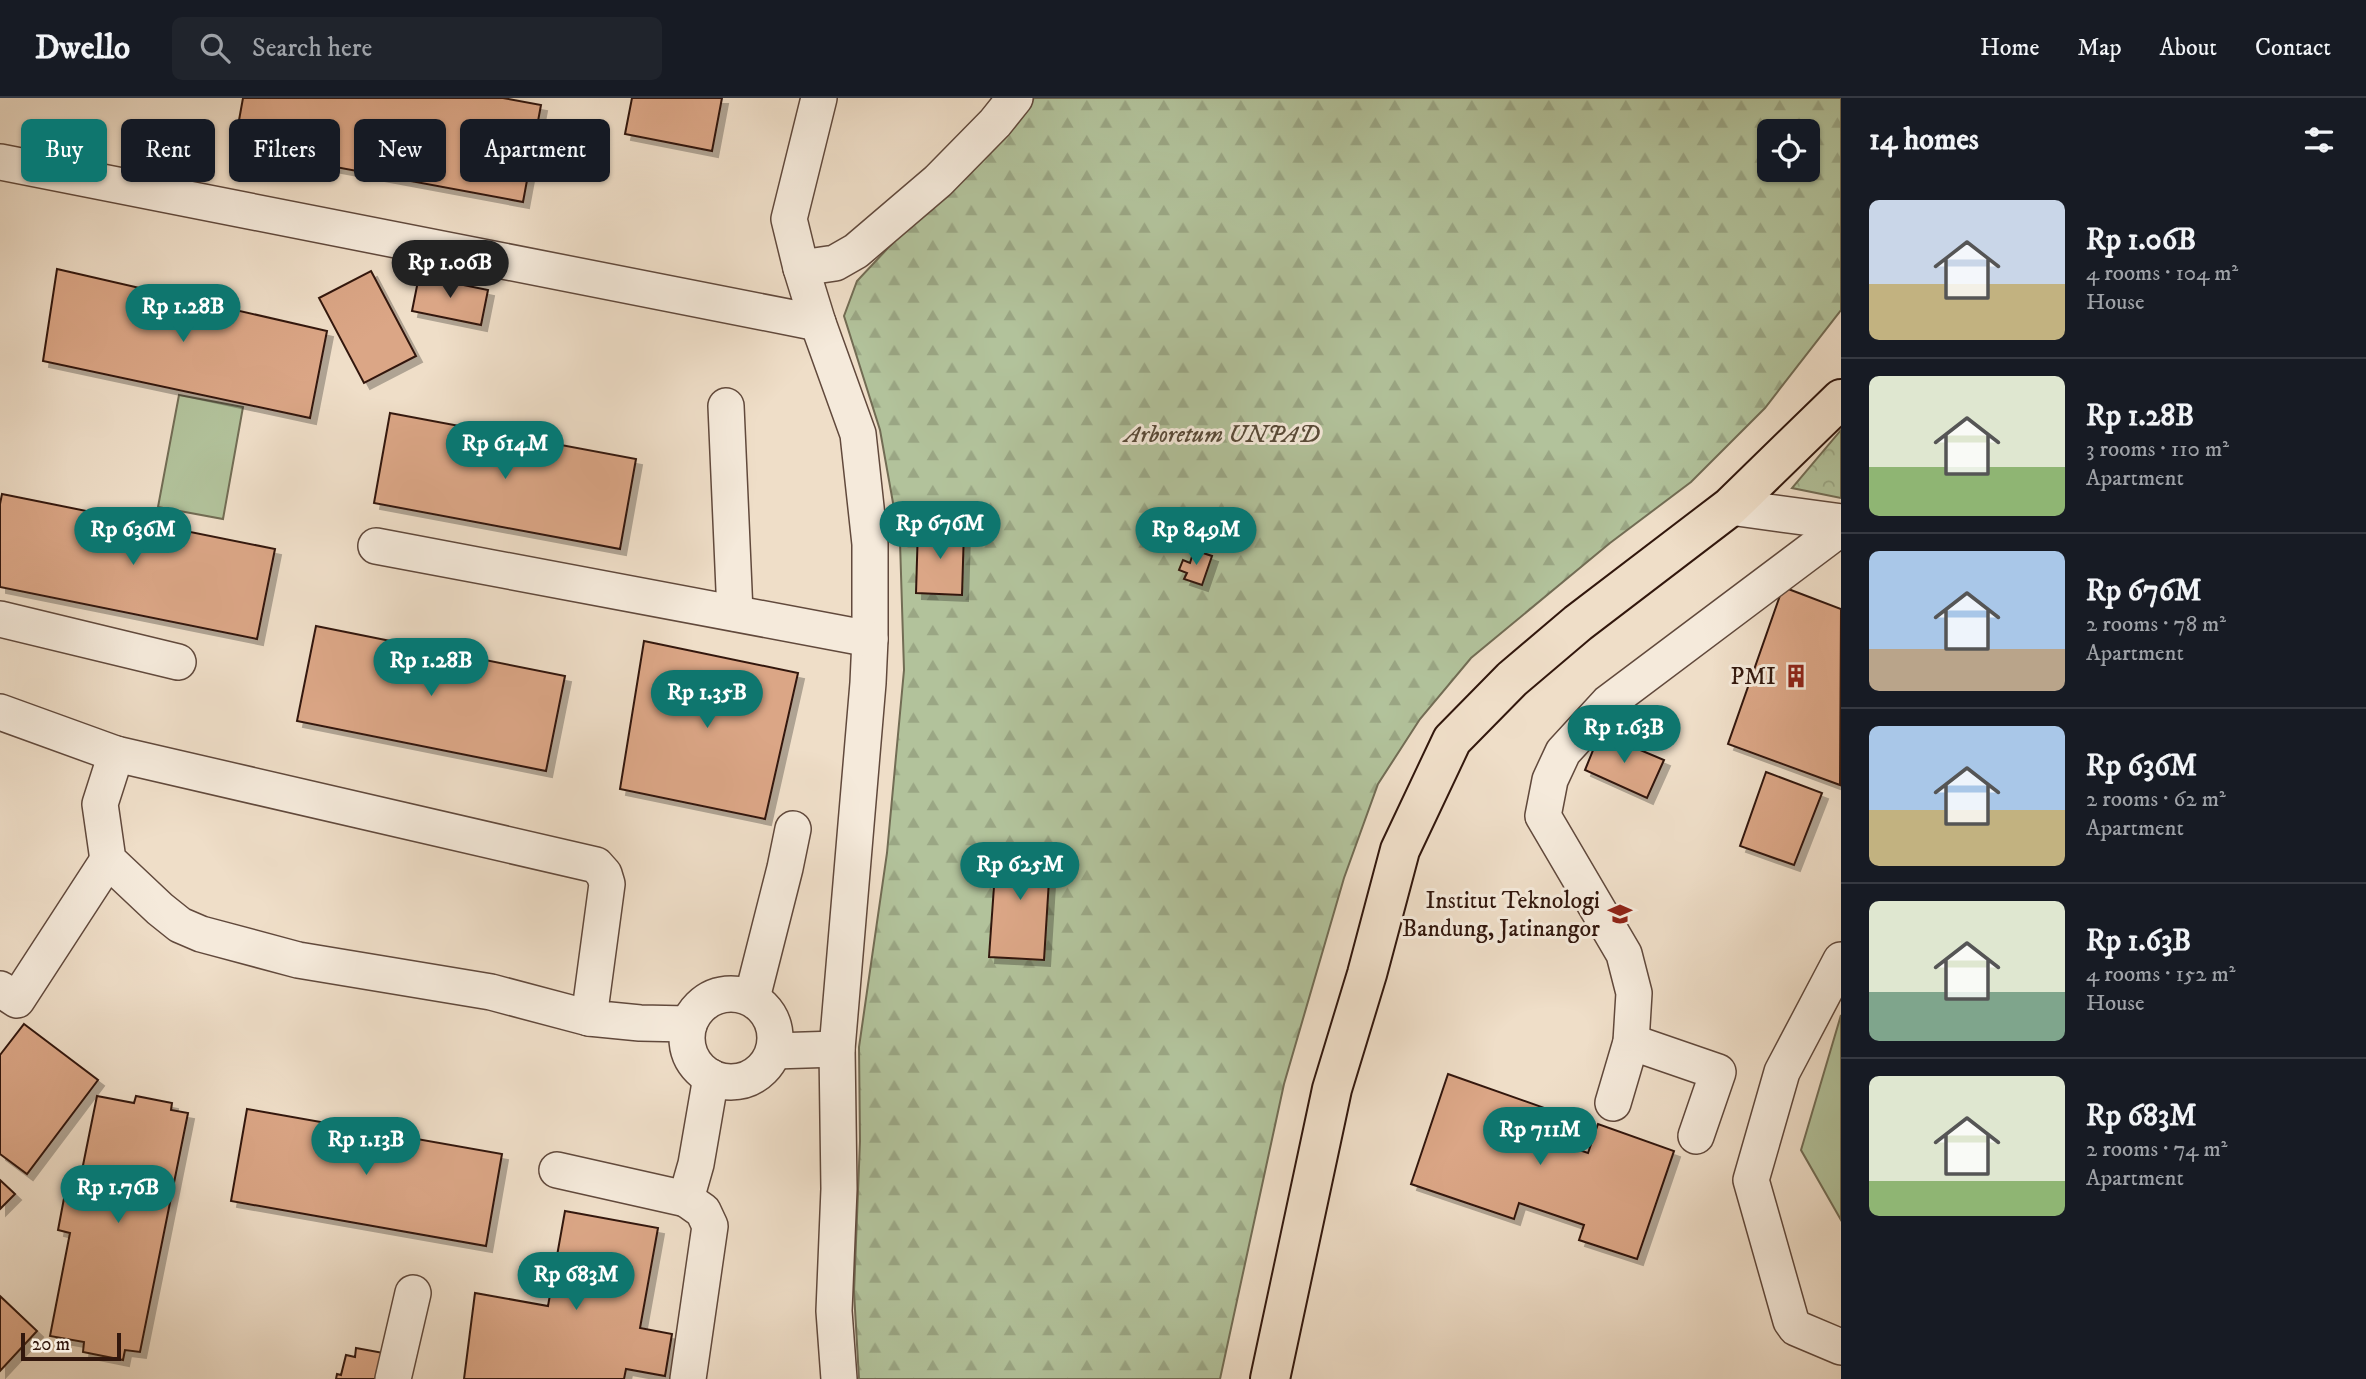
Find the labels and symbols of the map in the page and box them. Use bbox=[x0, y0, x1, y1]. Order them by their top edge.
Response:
pin: Rp 1.06B bbox=[378, 240, 522, 300]
pin: Rp 1.28B bbox=[111, 285, 255, 344]
park label: Arboretum UNPAD bbox=[1121, 420, 1320, 450]
pin: Rp 614M bbox=[440, 422, 570, 481]
pin: Rp 676M bbox=[875, 502, 1005, 561]
pin: Rp 636M bbox=[68, 508, 198, 567]
pin: Rp 849M bbox=[1131, 508, 1261, 567]
pin: Rp 1.28B bbox=[359, 638, 503, 698]
place label: PMI bbox=[1730, 662, 1776, 692]
building icon: PMI bbox=[1782, 662, 1810, 690]
pin: Rp 1.35B bbox=[635, 670, 779, 730]
pin: Rp 1.63B bbox=[1552, 706, 1696, 765]
pin: Rp 625M bbox=[955, 842, 1085, 902]
place label: Institut Teknologi Bandung, Jatinangor bbox=[1402, 886, 1600, 944]
school or university icon: Institut Teknologi Bandung, Jatinangor bbox=[1606, 900, 1634, 928]
pin: Rp 711M bbox=[1475, 1108, 1605, 1167]
pin: Rp 1.13B bbox=[294, 1118, 438, 1177]
pin: Rp 1.76B bbox=[46, 1166, 190, 1225]
pin: Rp 683M bbox=[511, 1252, 641, 1312]
scale bar bbox=[21, 1330, 121, 1362]

